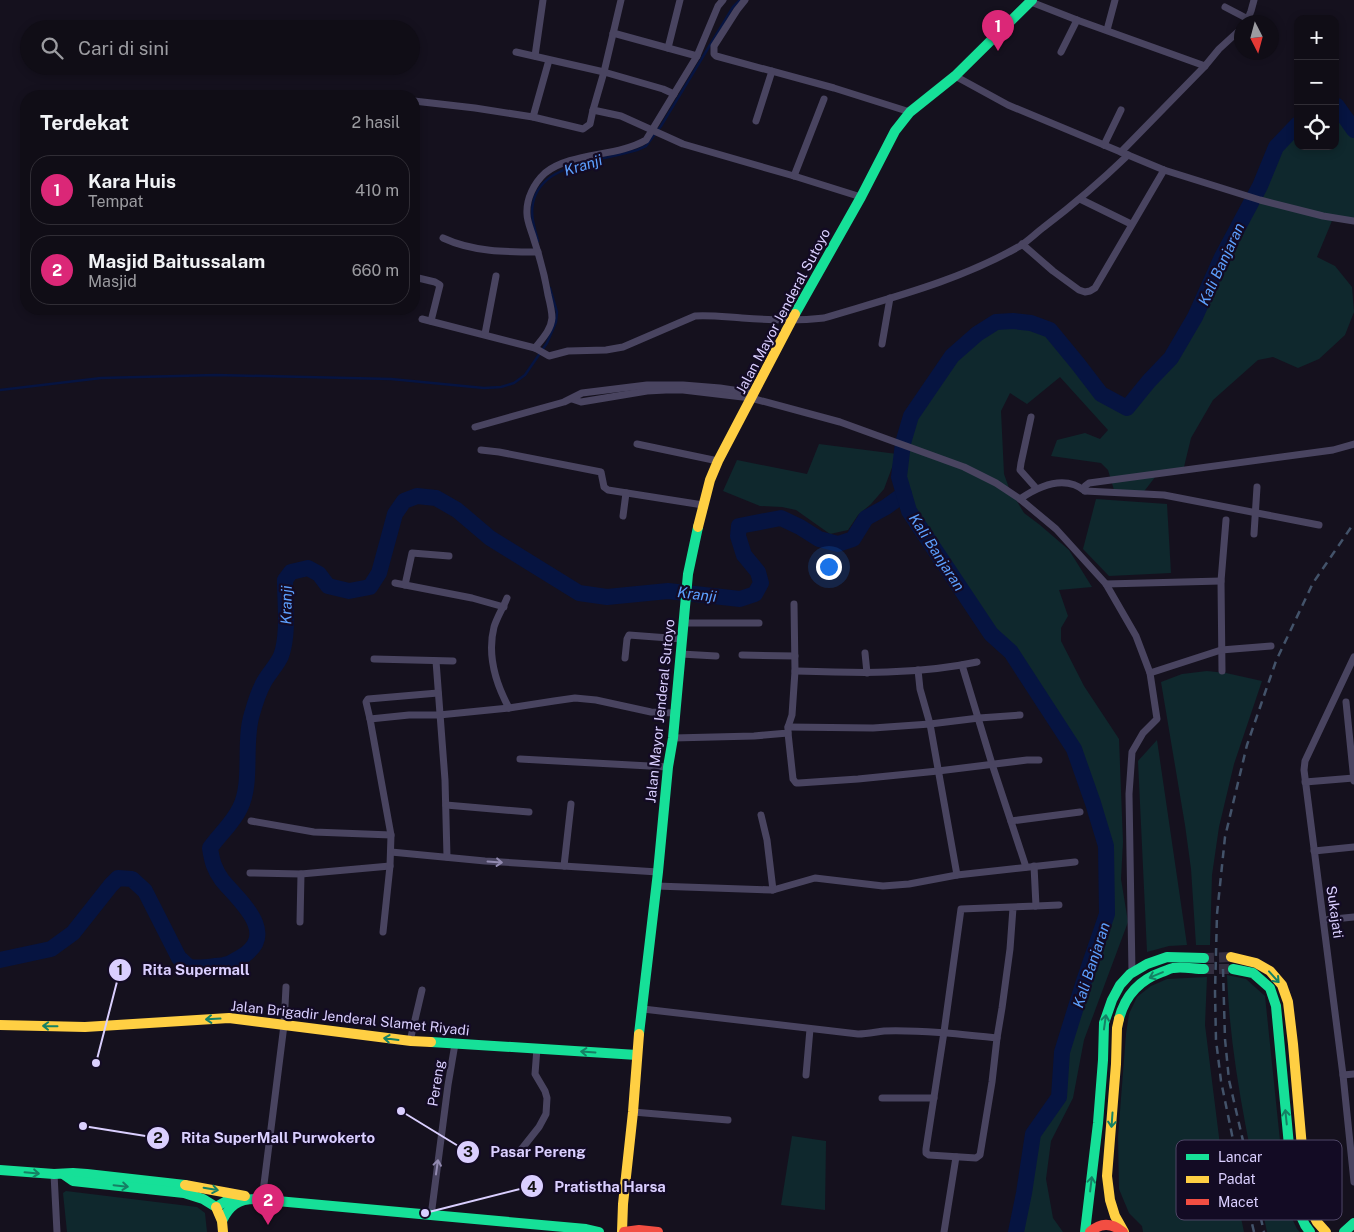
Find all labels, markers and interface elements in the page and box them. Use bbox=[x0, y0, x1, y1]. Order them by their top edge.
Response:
pin: 1 bbox=[982, 10, 1014, 51]
north arrow bbox=[1234, 15, 1279, 60]
map controls bbox=[1294, 15, 1339, 150]
button: + bbox=[1294, 15, 1339, 60]
search box bbox=[20, 20, 420, 75]
icon: search bbox=[38, 34, 66, 62]
text: Cari di sini bbox=[78, 37, 169, 59]
button: − bbox=[1294, 60, 1339, 105]
button: locate bbox=[1294, 105, 1339, 150]
text: Terdekat bbox=[40, 110, 129, 135]
text: 2 hasil bbox=[352, 113, 400, 132]
water label: Kranji bbox=[562, 151, 605, 179]
text: Kara Huis bbox=[88, 170, 176, 192]
text: 1 bbox=[54, 181, 60, 200]
text: 410 m bbox=[355, 181, 399, 200]
text: Tempat bbox=[88, 192, 143, 211]
water label: Kali Banjaran bbox=[1194, 220, 1248, 308]
street label: Jalan Mayor Jenderal Sutoyo bbox=[733, 226, 833, 396]
text: Masjid Baitussalam bbox=[88, 250, 265, 272]
text: 2 bbox=[52, 261, 62, 280]
text: 660 m bbox=[352, 261, 399, 280]
text: Masjid bbox=[88, 272, 137, 291]
water label: Kali Banjaran bbox=[906, 510, 968, 594]
your location bbox=[816, 554, 842, 580]
water label: Kranji bbox=[676, 583, 718, 605]
water label: Kranji bbox=[277, 585, 295, 625]
street label: Jalan Mayor Jenderal Sutoyo bbox=[642, 618, 678, 804]
one-way arrow bbox=[487, 857, 503, 866]
street label: Sukajati bbox=[1323, 885, 1347, 939]
water label: Kali Banjaran bbox=[1069, 920, 1113, 1010]
callout: Rita Supermall bbox=[108, 955, 260, 985]
text: 1 bbox=[117, 961, 123, 978]
text: Rita Supermall bbox=[142, 961, 250, 978]
one-way arrow bbox=[1149, 970, 1164, 980]
one-way arrow bbox=[1268, 970, 1280, 983]
street label: Jalan Brigadir Jenderal Slamet Riyadi bbox=[230, 997, 470, 1039]
one-way arrow bbox=[1101, 1014, 1111, 1030]
one-way arrow bbox=[205, 1015, 221, 1024]
one-way arrow bbox=[43, 1021, 59, 1031]
one-way arrow bbox=[384, 1034, 400, 1044]
one-way arrow bbox=[581, 1047, 597, 1057]
street label: Pereng bbox=[424, 1058, 448, 1107]
one-way arrow bbox=[1281, 1110, 1291, 1126]
one-way arrow bbox=[1107, 1112, 1117, 1128]
callout: Rita SuperMall Purwokerto bbox=[146, 1123, 385, 1153]
text: 2 bbox=[153, 1129, 163, 1146]
text: Rita SuperMall Purwokerto bbox=[181, 1129, 375, 1146]
callout: Pasar Pereng bbox=[455, 1137, 595, 1167]
legend bbox=[1176, 1140, 1342, 1220]
text: 3 bbox=[463, 1143, 473, 1160]
text: Pasar Pereng bbox=[490, 1143, 586, 1160]
text: Lancar bbox=[1218, 1149, 1262, 1165]
one-way arrow bbox=[432, 1160, 442, 1176]
one-way arrow bbox=[23, 1168, 39, 1178]
callout: Pratistha Harsa bbox=[519, 1171, 676, 1201]
text: Padat bbox=[1218, 1171, 1256, 1187]
one-way arrow bbox=[1086, 1176, 1096, 1192]
text: 4 bbox=[527, 1178, 537, 1195]
text: Pratistha Harsa bbox=[554, 1178, 666, 1195]
one-way arrow bbox=[113, 1181, 129, 1191]
pin: 2 bbox=[252, 1184, 284, 1225]
one-way arrow bbox=[203, 1185, 219, 1195]
text: Macet bbox=[1218, 1194, 1259, 1210]

